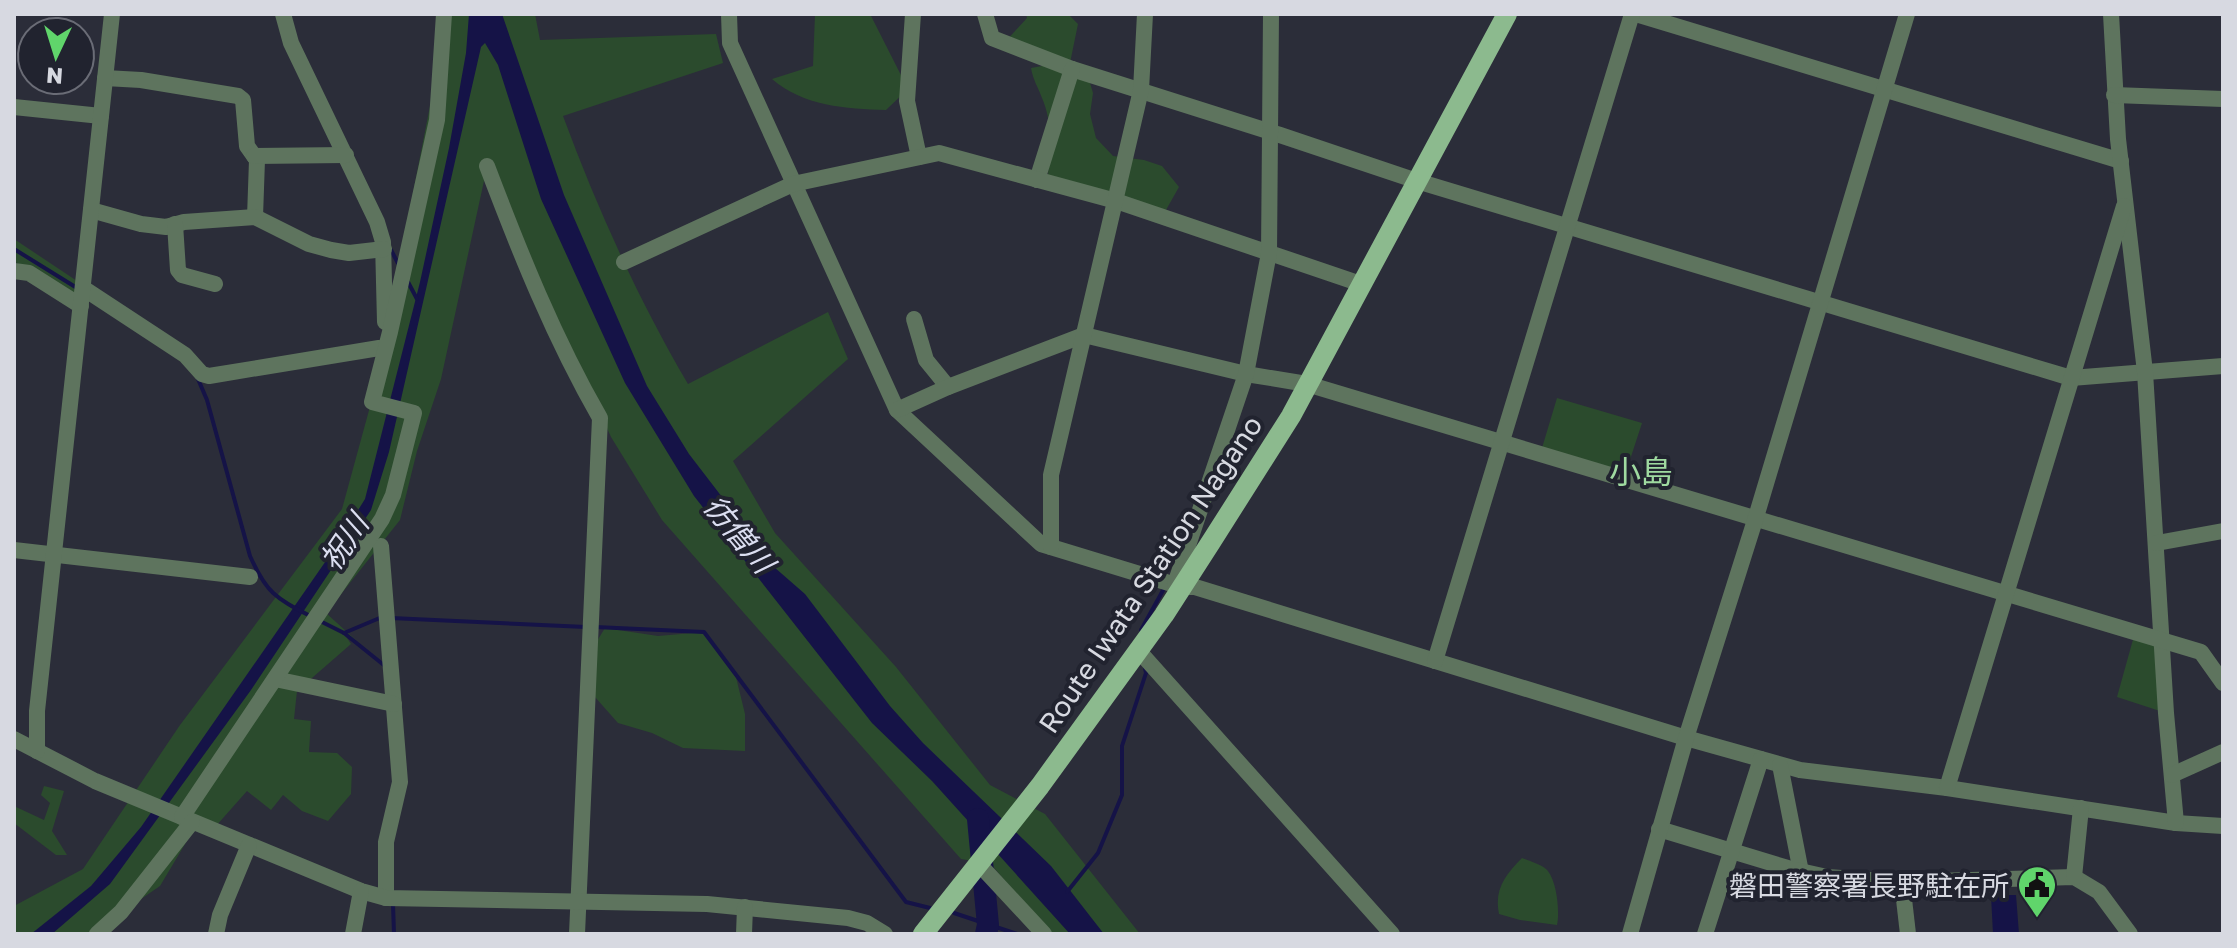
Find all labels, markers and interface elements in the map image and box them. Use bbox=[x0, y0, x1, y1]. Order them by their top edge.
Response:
north arrow bbox=[16, 16, 96, 96]
text: N bbox=[45, 62, 64, 91]
street label: Route Iwata Station Nagano bbox=[1031, 409, 1269, 739]
district label: 小島 bbox=[1609, 452, 1673, 490]
water label: 彷僧川 bbox=[696, 488, 784, 582]
water label: 祝川 bbox=[312, 505, 377, 577]
public building icon: 磐田警察署長野駐在所 bbox=[2016, 864, 2058, 919]
place label: 磐田警察署長野駐在所 bbox=[1729, 869, 2009, 902]

